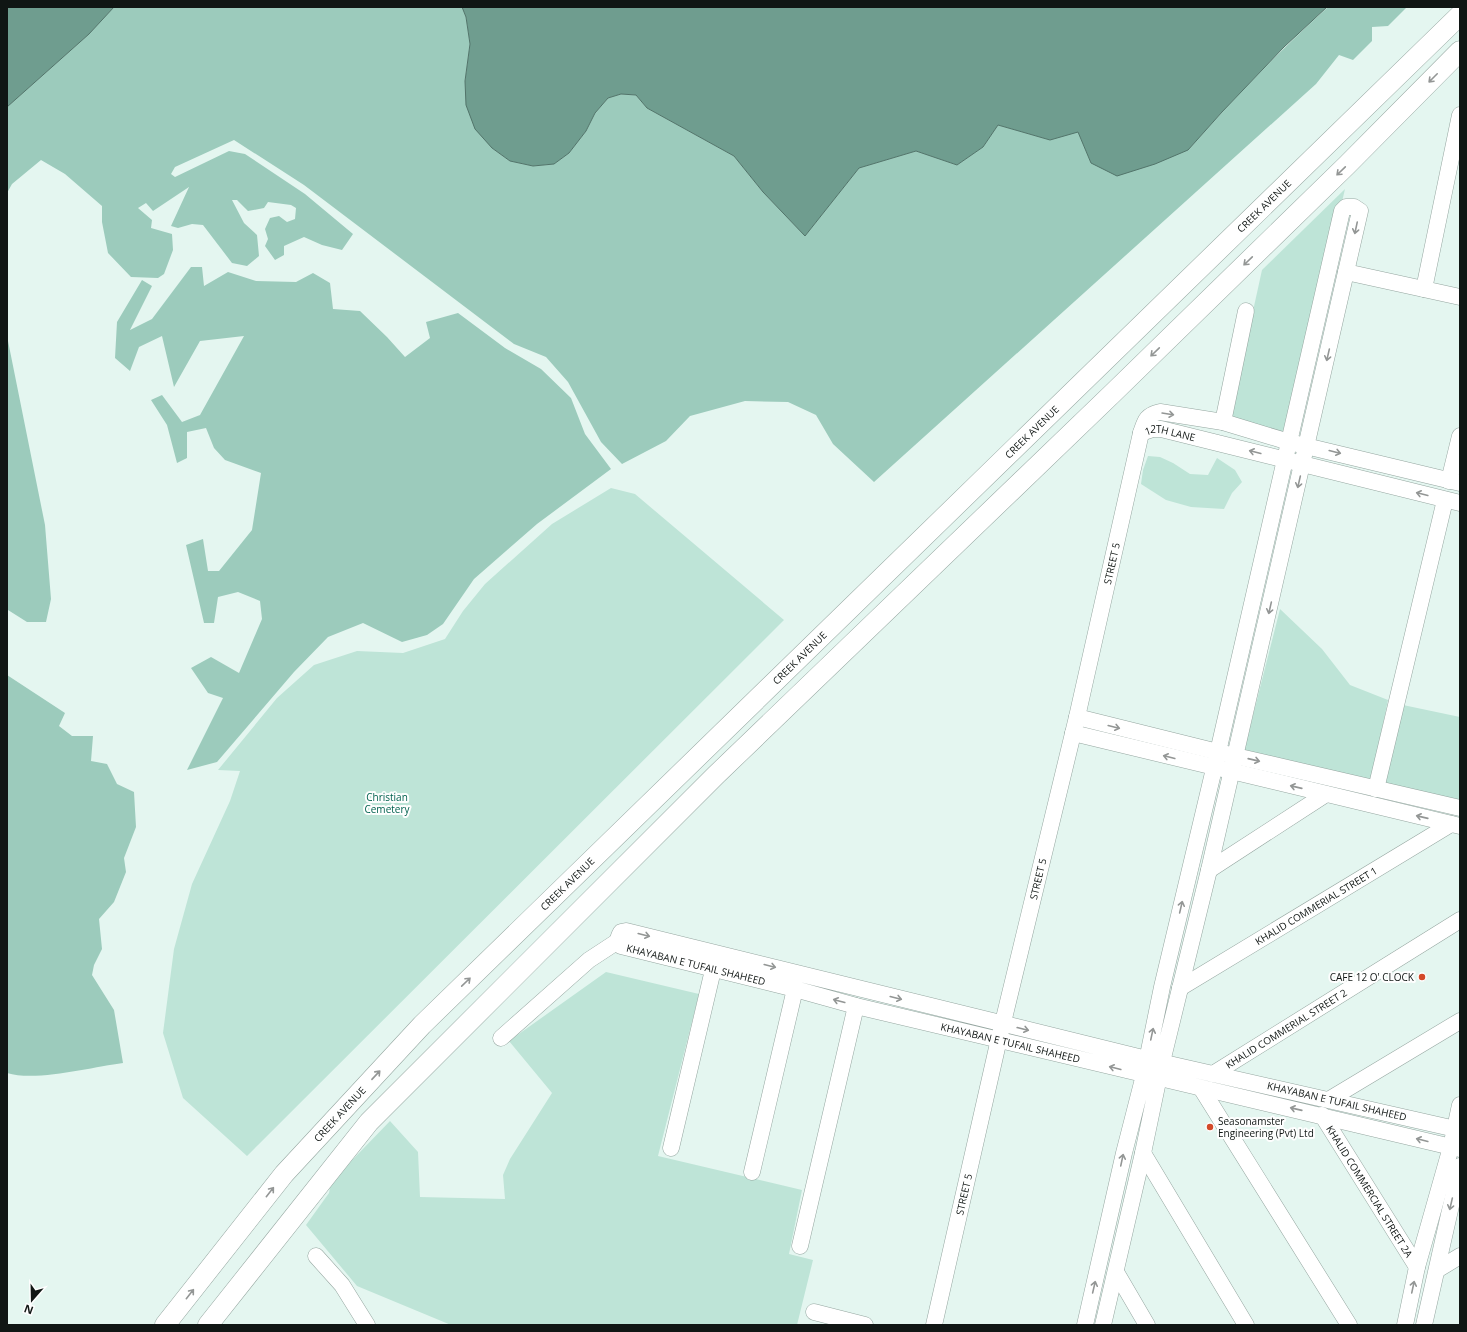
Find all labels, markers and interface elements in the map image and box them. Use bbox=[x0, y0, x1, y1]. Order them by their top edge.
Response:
one-way arrow bbox=[1428, 73, 1437, 83]
one-way arrow bbox=[1336, 166, 1346, 176]
street label: CREEK AVENUE bbox=[1234, 176, 1294, 235]
one-way arrow bbox=[1352, 221, 1360, 234]
one-way arrow bbox=[1243, 256, 1253, 266]
one-way arrow bbox=[1150, 347, 1160, 357]
one-way arrow bbox=[1323, 348, 1331, 361]
street label: CREEK AVENUE bbox=[1001, 402, 1062, 461]
one-way arrow bbox=[1161, 410, 1174, 418]
street label: 12TH LANE bbox=[1143, 422, 1197, 444]
one-way arrow bbox=[1249, 447, 1262, 455]
one-way arrow bbox=[1328, 449, 1341, 457]
one-way arrow bbox=[1295, 475, 1302, 488]
one-way arrow bbox=[1416, 490, 1429, 497]
street label: STREET 5 bbox=[1100, 541, 1123, 586]
one-way arrow bbox=[1265, 602, 1273, 615]
street label: CREEK AVENUE bbox=[769, 628, 830, 687]
one-way arrow bbox=[1108, 723, 1121, 731]
one-way arrow bbox=[1163, 753, 1176, 760]
one-way arrow bbox=[1248, 757, 1261, 765]
one-way arrow bbox=[1289, 783, 1302, 791]
park label: Christian Cemetery bbox=[364, 790, 411, 816]
one-way arrow bbox=[1416, 813, 1429, 820]
street label: CREEK AVENUE bbox=[537, 854, 597, 913]
street label: STREET 5 bbox=[1026, 857, 1050, 901]
street label: KHALID COMMERIAL STREET 1 bbox=[1252, 863, 1380, 948]
one-way arrow bbox=[1178, 901, 1186, 914]
one-way arrow bbox=[637, 932, 650, 939]
street label: KHAYABAN E TUFAIL SHAHEED bbox=[625, 941, 767, 988]
one-way arrow bbox=[763, 963, 776, 971]
place label: CAFE 12 O' CLOCK bbox=[1330, 970, 1415, 984]
marker: CAFE 12 O' CLOCK bbox=[1417, 972, 1427, 982]
one-way arrow bbox=[461, 977, 471, 987]
street label: KHALID COMMERIAL STREET 2 bbox=[1223, 985, 1350, 1072]
one-way arrow bbox=[890, 994, 903, 1002]
one-way arrow bbox=[832, 997, 845, 1004]
street label: KHAYABAN E TUFAIL SHAHEED bbox=[939, 1019, 1082, 1066]
one-way arrow bbox=[1016, 1025, 1029, 1033]
one-way arrow bbox=[1149, 1028, 1157, 1041]
one-way arrow bbox=[1108, 1063, 1121, 1071]
one-way arrow bbox=[371, 1070, 380, 1080]
street label: KHAYABAN E TUFAIL SHAHEED bbox=[1266, 1078, 1408, 1124]
street label: CREEK AVENUE bbox=[310, 1083, 369, 1145]
one-way arrow bbox=[1290, 1105, 1303, 1113]
place label: Seasonamster Engineering (Pvt) Ltd bbox=[1218, 1114, 1314, 1140]
marker: Seasonamster Engineering (Pvt) Ltd bbox=[1205, 1122, 1215, 1132]
street label: KHALID COMMERCIAL STREET 2A bbox=[1323, 1123, 1417, 1261]
one-way arrow bbox=[1416, 1136, 1429, 1143]
one-way arrow bbox=[1118, 1154, 1126, 1167]
street label: STREET 5 bbox=[952, 1172, 975, 1216]
one-way arrow bbox=[265, 1186, 274, 1197]
one-way arrow bbox=[1447, 1197, 1455, 1210]
north arrow bbox=[12, 1280, 52, 1320]
one-way arrow bbox=[1090, 1281, 1098, 1294]
one-way arrow bbox=[1409, 1281, 1417, 1294]
one-way arrow bbox=[185, 1289, 194, 1300]
text: N bbox=[22, 1301, 35, 1318]

